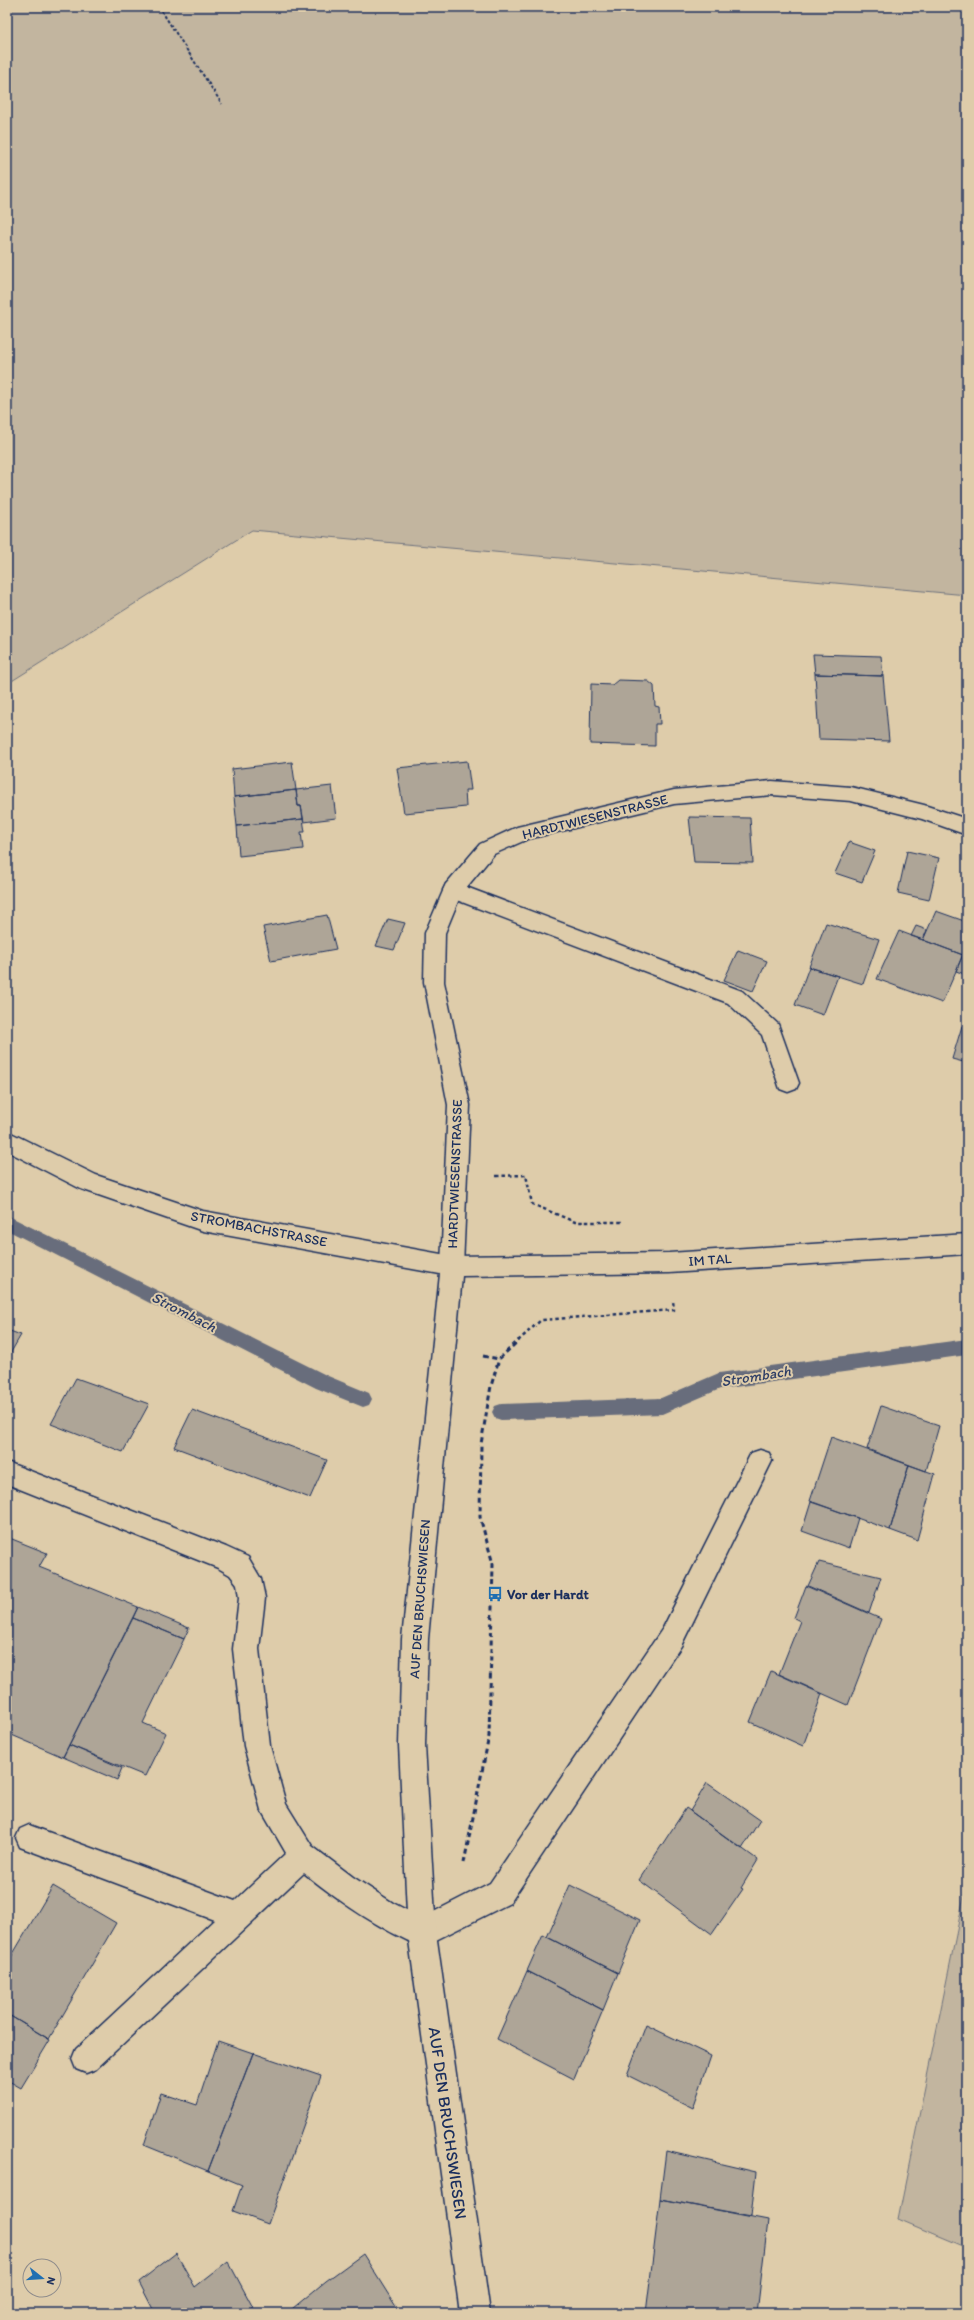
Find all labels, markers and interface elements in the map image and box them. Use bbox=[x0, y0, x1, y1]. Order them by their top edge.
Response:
street label: HARDTWIESENSTRASSE bbox=[520, 791, 670, 843]
street label: HARDTWIESENSTRASSE bbox=[444, 1099, 466, 1249]
street label: STROMBACHSTRASSE bbox=[189, 1207, 329, 1251]
street label: IM TAL bbox=[688, 1250, 732, 1270]
water label: Strombach bbox=[149, 1288, 219, 1336]
water label: Strombach bbox=[720, 1362, 792, 1390]
street label: AUF DEN BRUCHSWIESEN bbox=[406, 1519, 434, 1679]
bus stop icon: Vor der Hardt bbox=[486, 1585, 504, 1603]
place label: Vor der Hardt bbox=[507, 1586, 589, 1603]
street label: AUF DEN BRUCHSWIESEN bbox=[425, 2026, 471, 2220]
north arrow bbox=[22, 2258, 62, 2298]
text: N bbox=[44, 2275, 58, 2286]

